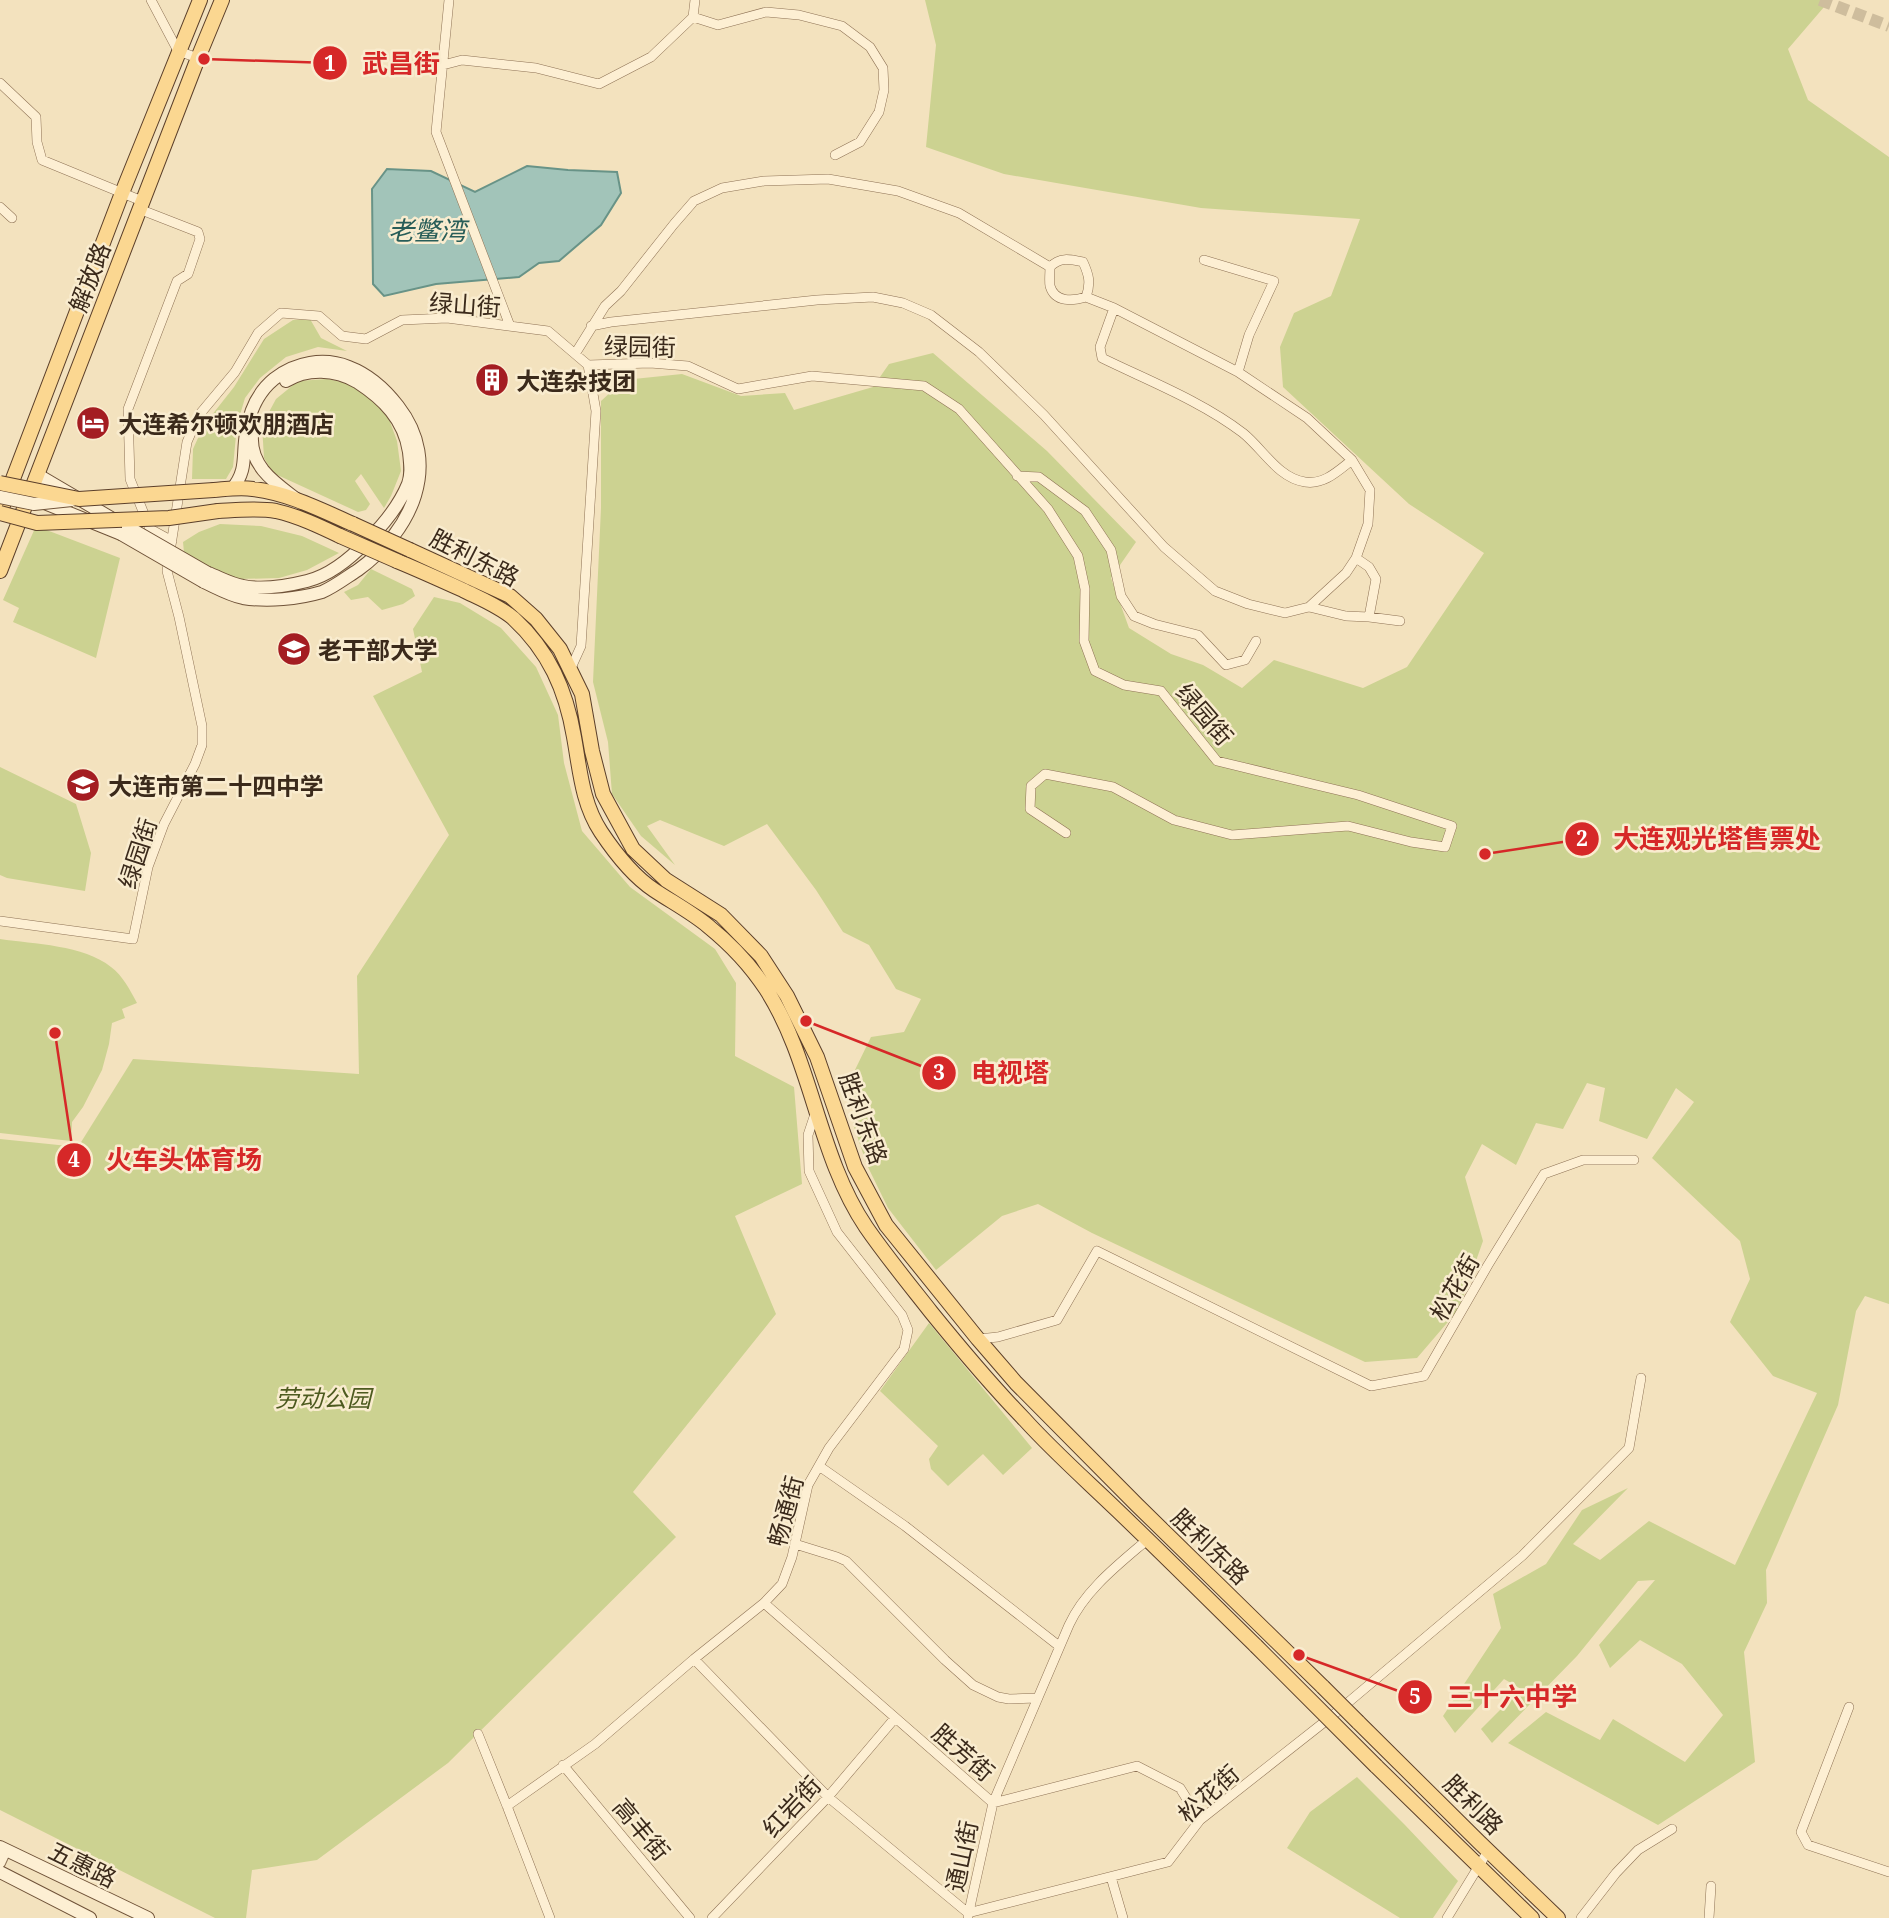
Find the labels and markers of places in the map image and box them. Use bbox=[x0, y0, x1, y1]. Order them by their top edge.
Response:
callout: 武昌街 bbox=[313, 40, 454, 87]
building icon: 大连杂技团 bbox=[473, 361, 511, 399]
place label: 大连杂技团 bbox=[516, 364, 636, 397]
hotel icon: 大连希尔顿欢朋酒店 bbox=[74, 404, 112, 442]
place label: 大连希尔顿欢朋酒店 bbox=[118, 407, 334, 440]
school or university icon: 老干部大学 bbox=[275, 630, 313, 668]
place label: 老干部大学 bbox=[318, 633, 438, 666]
school or university icon: 大连市第二十四中学 bbox=[64, 766, 102, 804]
place label: 大连市第二十四中学 bbox=[108, 769, 324, 802]
callout: 大连观光塔售票处 bbox=[1564, 815, 1835, 862]
callout: 电视塔 bbox=[922, 1049, 1063, 1096]
callout: 火车头体育场 bbox=[57, 1136, 276, 1183]
callout: 三十六中学 bbox=[1398, 1673, 1591, 1720]

